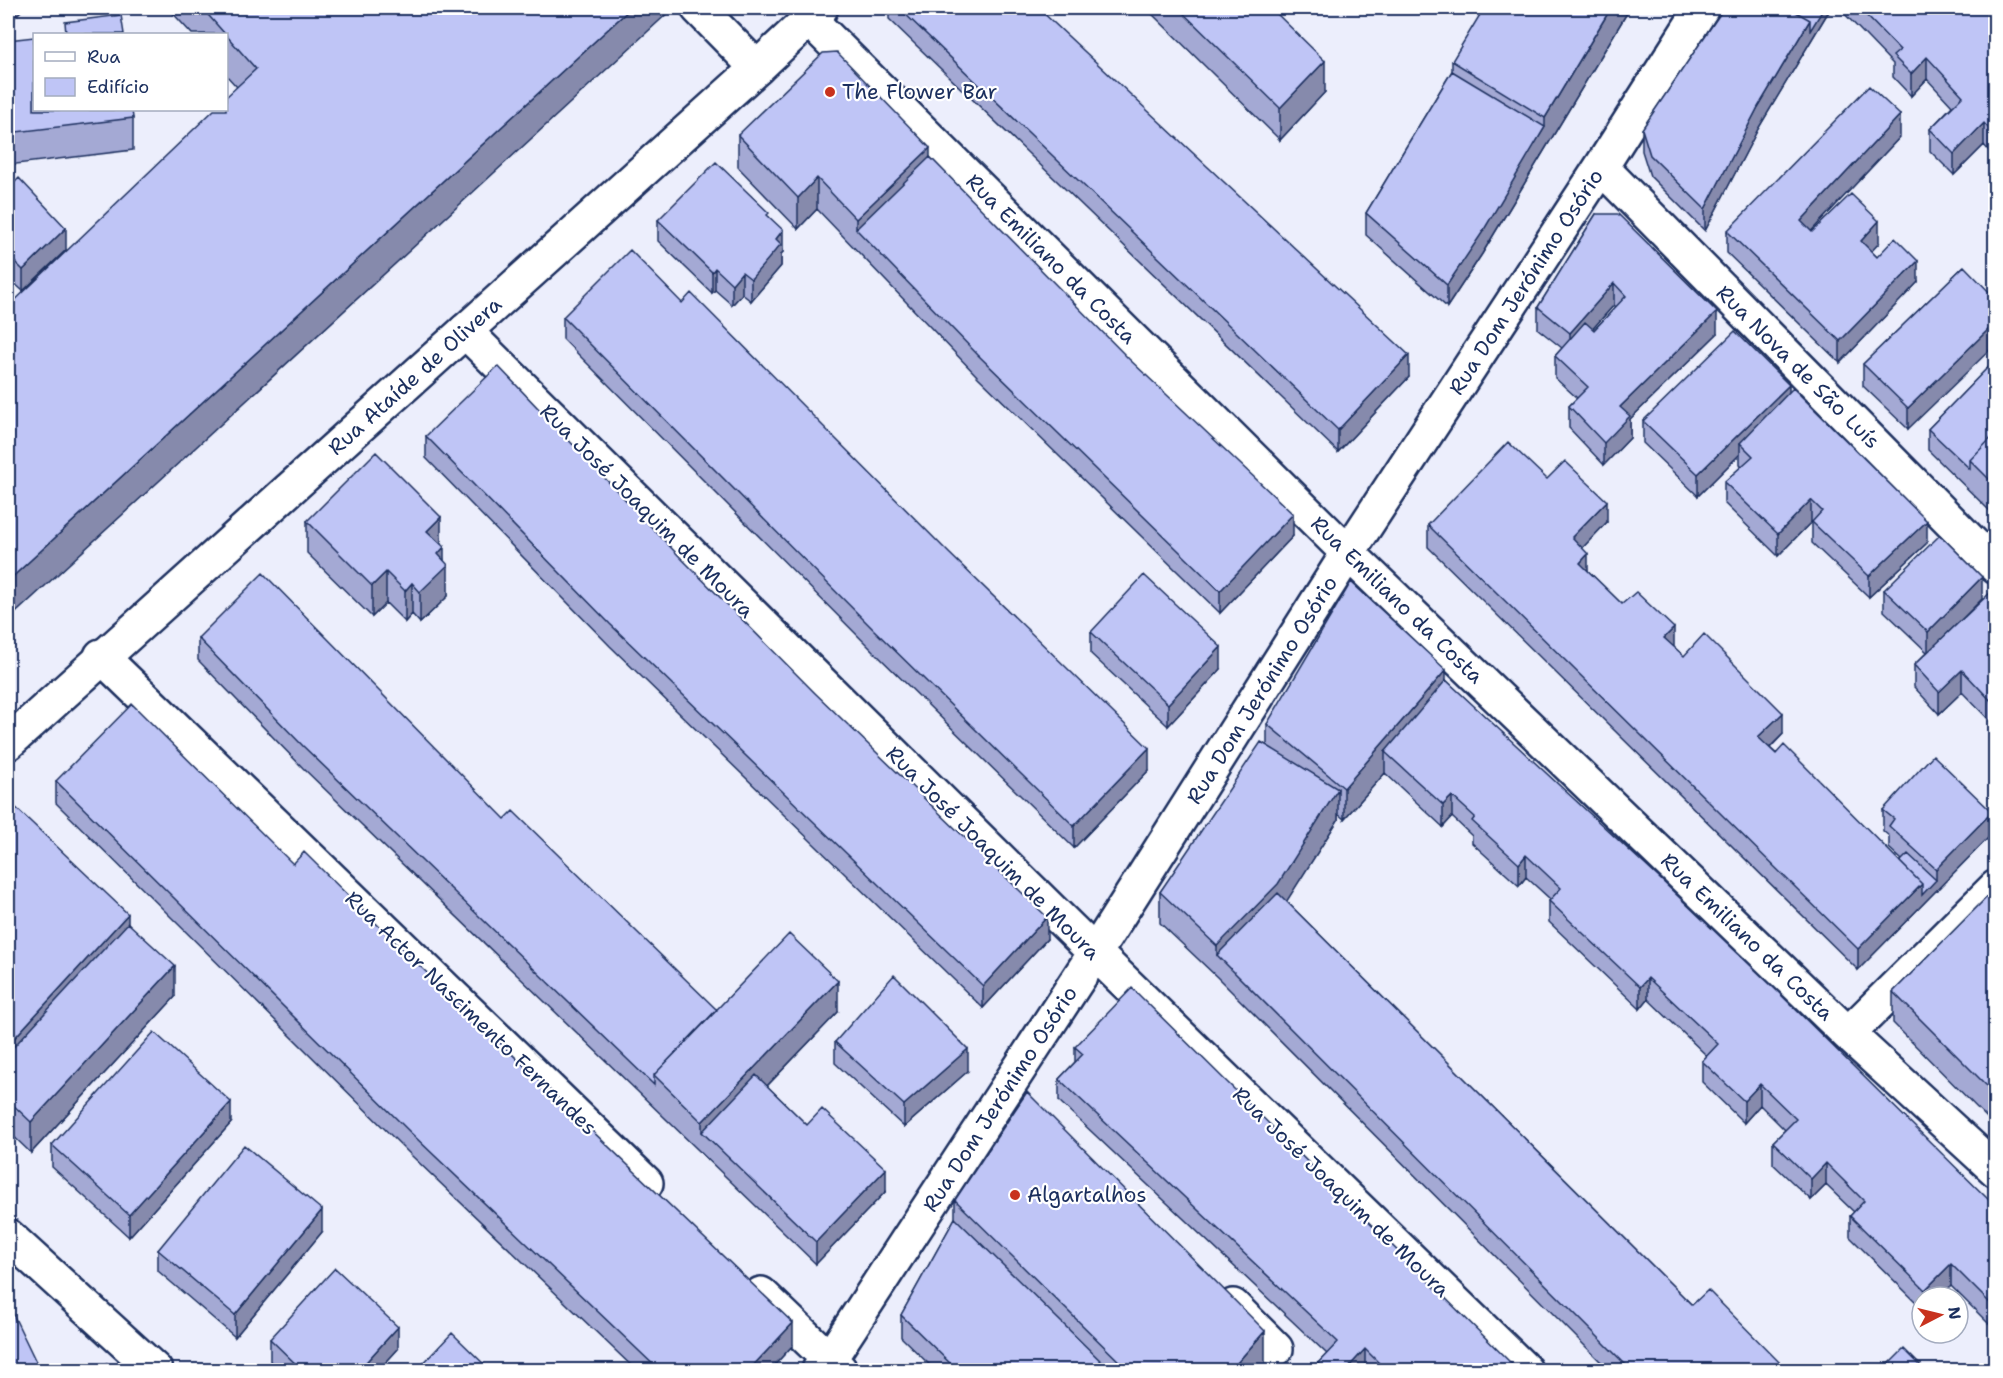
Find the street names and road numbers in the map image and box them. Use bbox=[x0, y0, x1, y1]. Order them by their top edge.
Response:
street label: Rua Dom Jerónimo Osório bbox=[1442, 164, 1610, 400]
street label: Rua Emiliano da Costa bbox=[960, 168, 1142, 350]
street label: Rua Nova de São Luís bbox=[1710, 279, 1886, 455]
street label: Rua Ataíde de Olivera bbox=[322, 291, 508, 461]
street label: Rua José Joaquim de Moura bbox=[534, 398, 760, 624]
street label: Rua Emiliano da Costa bbox=[1305, 510, 1489, 690]
street label: Rua Dom Jerónimo Osório bbox=[1180, 571, 1344, 809]
street label: Rua José Joaquim de Moura bbox=[880, 740, 1106, 966]
street label: Rua Emiliano da Costa bbox=[1655, 847, 1839, 1027]
street label: Rua Actor Nascimento Fernandes bbox=[339, 885, 603, 1141]
street label: Rua Dom Jerónimo Osório bbox=[916, 981, 1084, 1217]
street label: Rua José Joaquim de Moura bbox=[1226, 1081, 1456, 1303]

